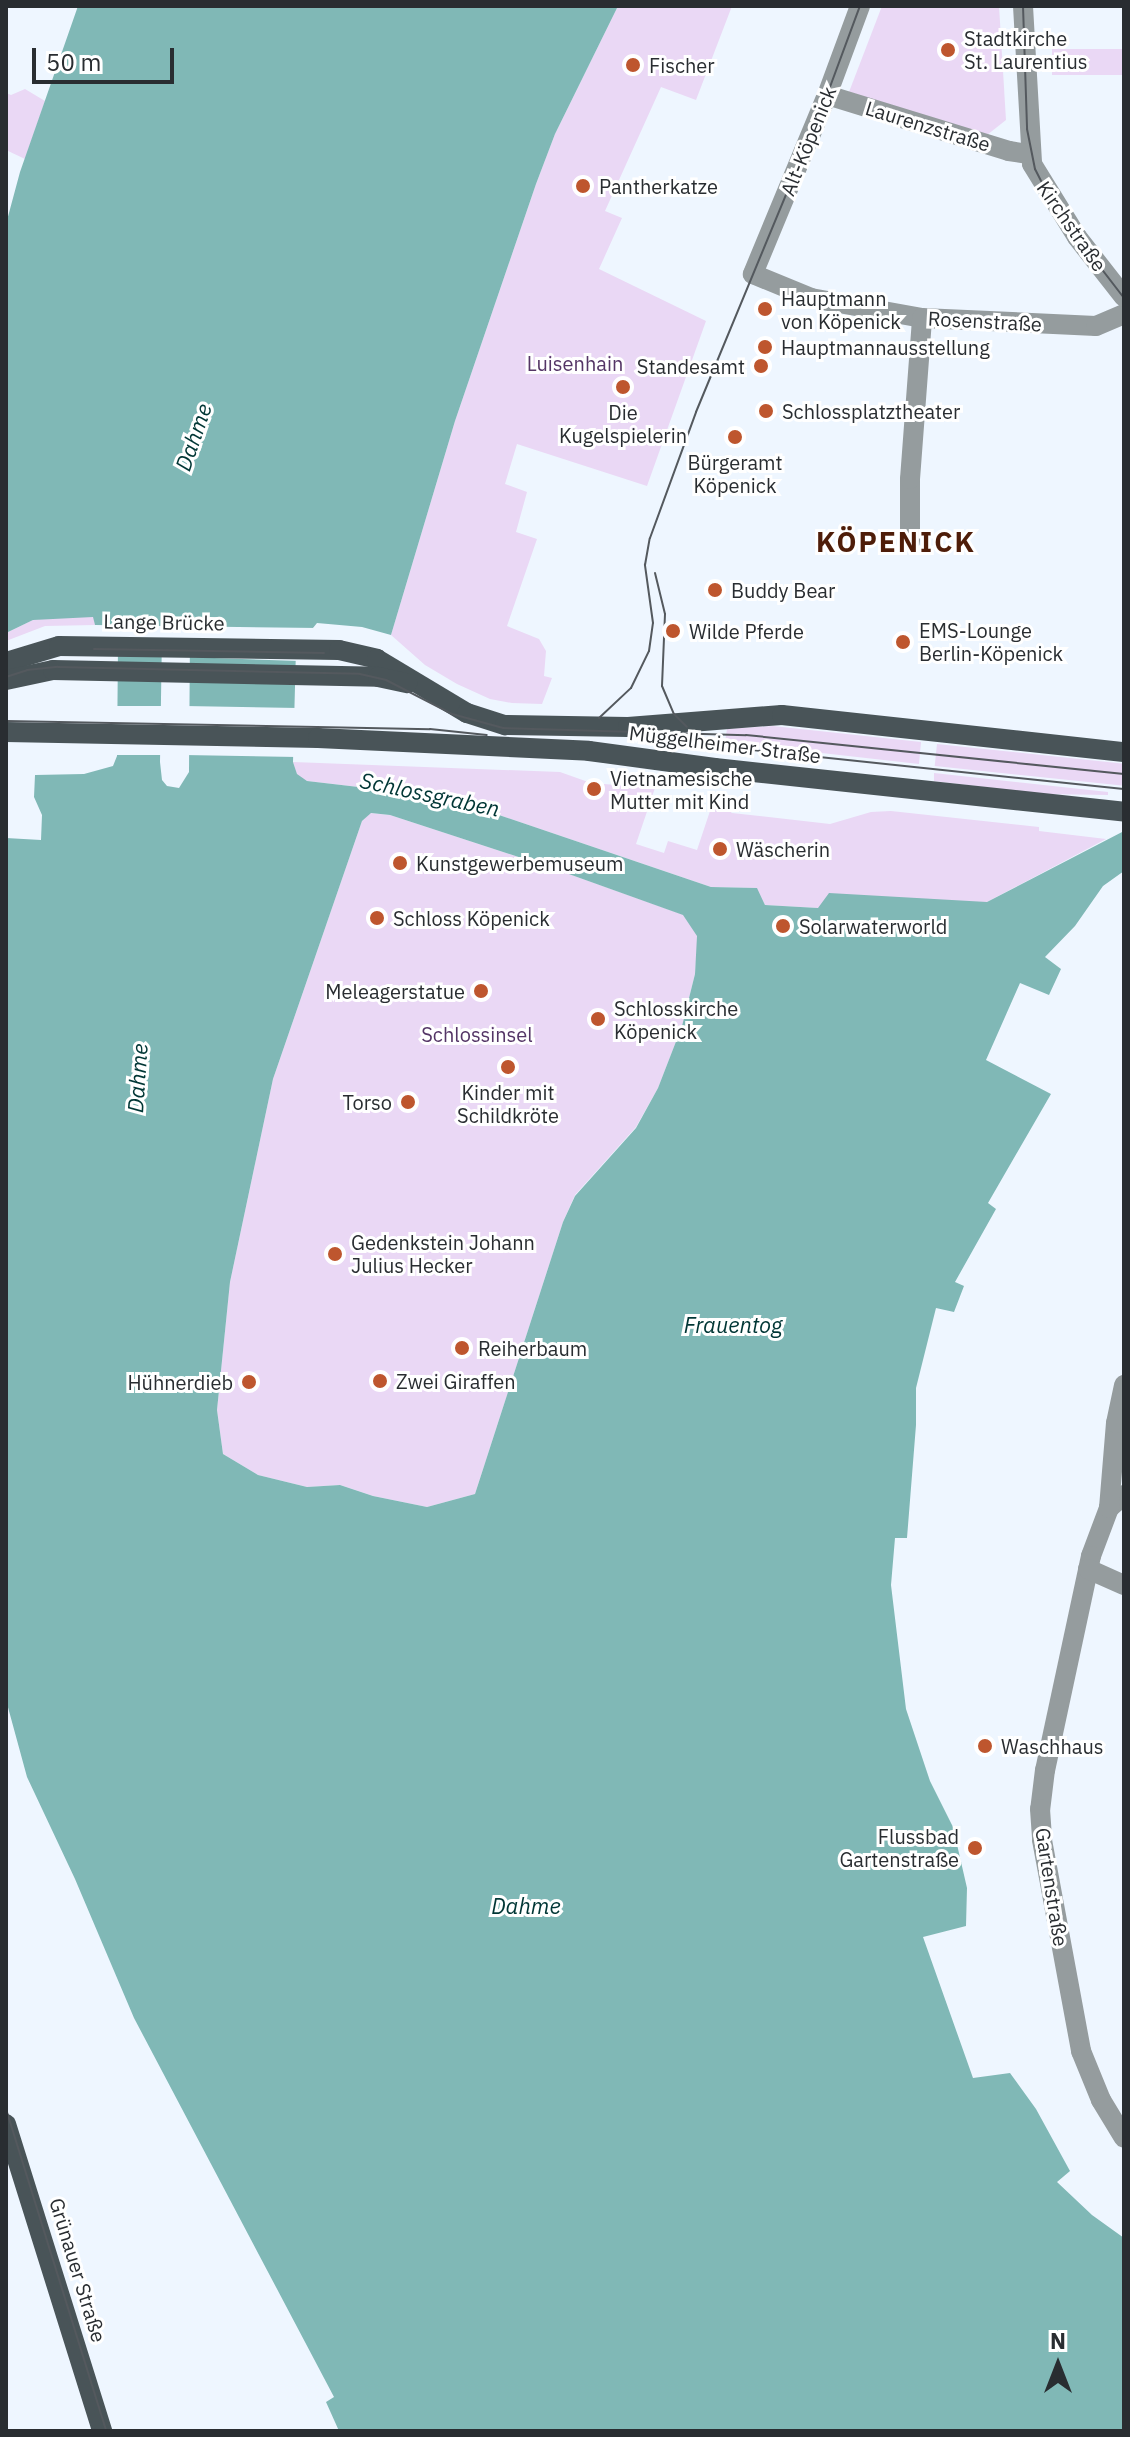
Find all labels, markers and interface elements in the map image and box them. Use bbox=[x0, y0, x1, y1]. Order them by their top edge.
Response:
place label: Stadtkirche St. Laurentius bbox=[964, 26, 1088, 73]
scale bar bbox=[36, 32, 178, 82]
marker: Stadtkirche St. Laurentius bbox=[939, 41, 957, 59]
text: 50 m bbox=[46, 46, 101, 78]
place label: Fischer bbox=[649, 53, 715, 77]
marker: Fischer bbox=[624, 56, 642, 74]
street label: Alt-Köpenick bbox=[775, 83, 841, 199]
street label: Laurenzstraße bbox=[863, 96, 993, 156]
place label: Pantherkatze bbox=[599, 174, 718, 198]
street label: Kirchstraße bbox=[1032, 176, 1112, 276]
marker: Pantherkatze bbox=[574, 177, 592, 195]
place label: Hauptmann von Köpenick bbox=[781, 286, 901, 333]
marker: Hauptmann von Köpenick bbox=[756, 300, 774, 318]
street label: Rosenstraße bbox=[927, 306, 1043, 336]
place label: Hauptmannausstellung bbox=[781, 335, 990, 359]
marker: Hauptmannausstellung bbox=[756, 338, 774, 356]
park label: Luisenhain bbox=[527, 351, 623, 375]
place label: Standesamt bbox=[637, 354, 745, 378]
marker: Standesamt bbox=[752, 357, 770, 375]
marker: Die Kugelspielerin bbox=[614, 378, 632, 396]
place label: Schlossplatztheater bbox=[782, 399, 960, 423]
water label: Dahme bbox=[169, 400, 217, 474]
place label: Die Kugelspielerin bbox=[559, 400, 687, 447]
marker: Schlossplatztheater bbox=[757, 402, 775, 420]
marker: Bürgeramt Köpenick bbox=[726, 428, 744, 446]
place label: Bürgeramt Köpenick bbox=[687, 450, 783, 497]
district label: KÖPENICK bbox=[816, 525, 976, 559]
place label: Buddy Bear bbox=[731, 578, 835, 602]
marker: Buddy Bear bbox=[706, 581, 724, 599]
street label: Lange Brücke bbox=[103, 609, 225, 635]
place label: EMS-Lounge Berlin-Köpenick bbox=[919, 618, 1063, 665]
place label: Wilde Pferde bbox=[689, 619, 804, 643]
marker: Wilde Pferde bbox=[664, 622, 682, 640]
marker: EMS-Lounge Berlin-Köpenick bbox=[894, 633, 912, 651]
street label: Müggelheimer Straße bbox=[628, 720, 822, 768]
water label: Schlossgraben bbox=[358, 766, 502, 822]
place label: Vietnamesische Mutter mit Kind bbox=[610, 766, 753, 813]
marker: Vietnamesische Mutter mit Kind bbox=[585, 780, 603, 798]
place label: Wäscherin bbox=[736, 837, 830, 861]
marker: Wäscherin bbox=[711, 840, 729, 858]
place label: Kunstgewerbemuseum bbox=[416, 851, 623, 875]
marker: Kunstgewerbemuseum bbox=[391, 854, 409, 872]
place label: Schloss Köpenick bbox=[393, 906, 550, 930]
marker: Schloss Köpenick bbox=[368, 909, 386, 927]
place label: Solarwaterworld bbox=[799, 914, 947, 938]
marker: Solarwaterworld bbox=[774, 917, 792, 935]
place label: Meleagerstatue bbox=[325, 979, 465, 1003]
marker: Meleagerstatue bbox=[472, 982, 490, 1000]
place label: Schlosskirche Köpenick bbox=[614, 996, 738, 1043]
marker: Schlosskirche Köpenick bbox=[589, 1010, 607, 1028]
park label: Schlossinsel bbox=[421, 1022, 533, 1046]
water label: Dahme bbox=[121, 1042, 153, 1114]
marker: Kinder mit Schildkröte bbox=[499, 1058, 517, 1076]
place label: Kinder mit Schildkröte bbox=[457, 1080, 559, 1127]
place label: Torso bbox=[342, 1090, 392, 1114]
marker: Torso bbox=[399, 1093, 417, 1111]
place label: Gedenkstein Johann Julius Hecker bbox=[351, 1230, 535, 1277]
marker: Gedenkstein Johann Julius Hecker bbox=[326, 1245, 344, 1263]
water label: Frauentog bbox=[684, 1312, 782, 1338]
place label: Reiherbaum bbox=[478, 1336, 587, 1360]
marker: Reiherbaum bbox=[453, 1339, 471, 1357]
place label: Zwei Giraffen bbox=[396, 1369, 516, 1393]
place label: Hühnerdieb bbox=[127, 1370, 233, 1394]
marker: Zwei Giraffen bbox=[371, 1372, 389, 1390]
marker: Hühnerdieb bbox=[240, 1373, 258, 1391]
place label: Waschhaus bbox=[1001, 1734, 1104, 1758]
marker: Waschhaus bbox=[976, 1737, 994, 1755]
place label: Flussbad Gartenstraße bbox=[839, 1824, 959, 1871]
street label: Gartenstraße bbox=[1031, 1826, 1073, 1948]
marker: Flussbad Gartenstraße bbox=[966, 1839, 984, 1857]
water label: Dahme bbox=[491, 1893, 561, 1919]
street label: Grünauer Straße bbox=[45, 2195, 111, 2345]
north arrow bbox=[1018, 2325, 1098, 2405]
text: N bbox=[1050, 2326, 1066, 2355]

